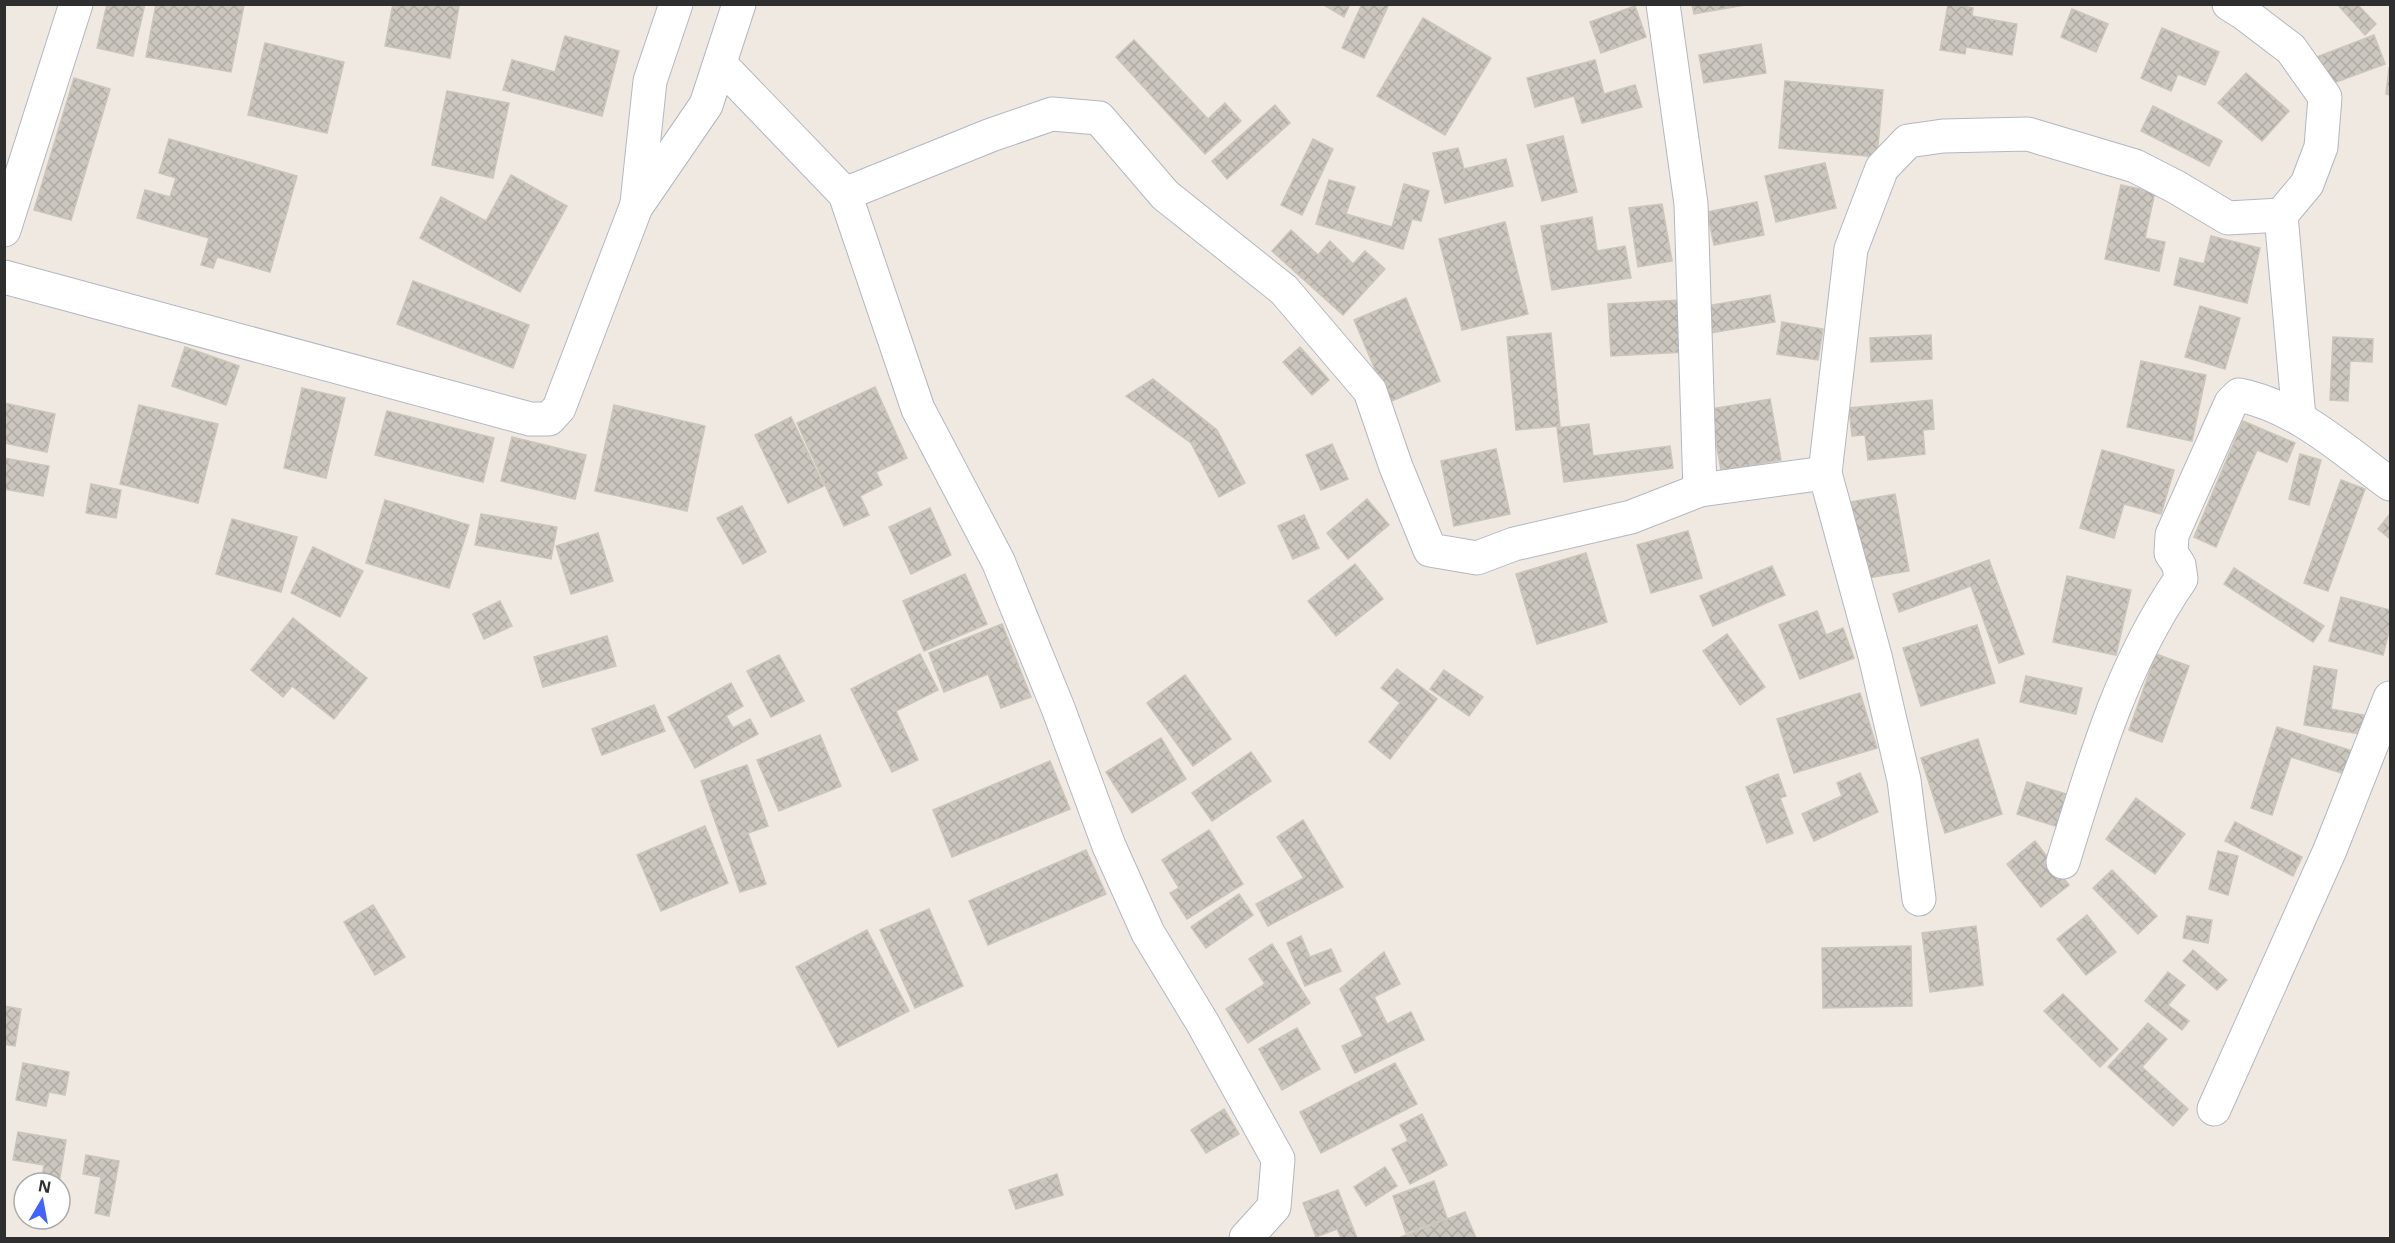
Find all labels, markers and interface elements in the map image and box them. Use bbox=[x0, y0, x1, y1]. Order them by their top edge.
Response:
north arrow bbox=[12, 1171, 72, 1231]
text: N bbox=[36, 1174, 53, 1198]

